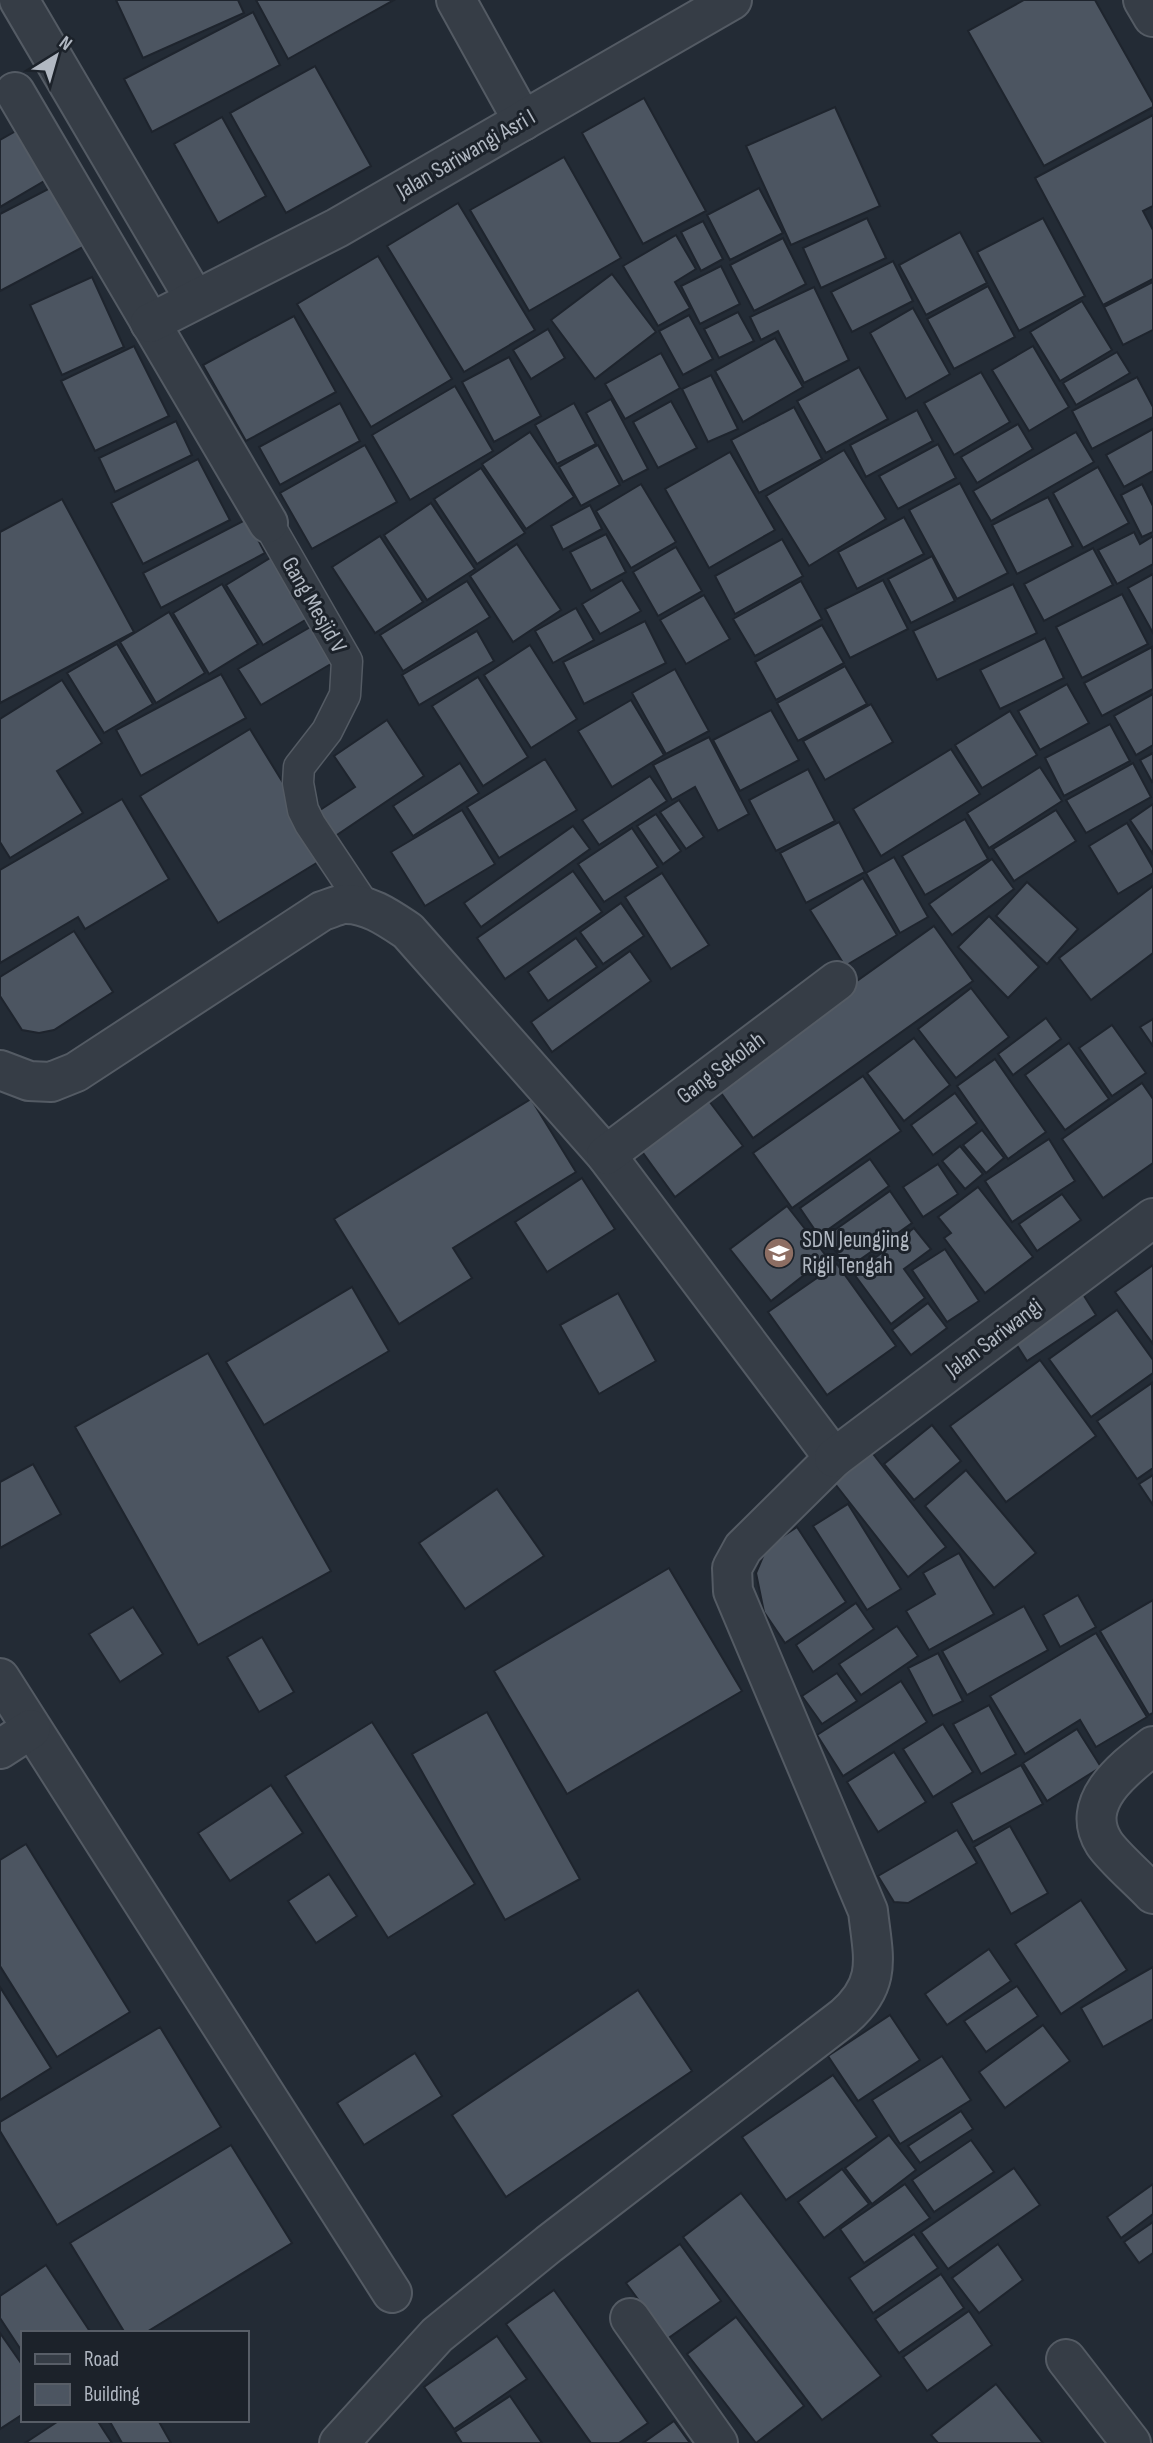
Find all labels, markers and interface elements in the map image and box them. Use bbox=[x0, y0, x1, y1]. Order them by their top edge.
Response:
north arrow bbox=[21, 21, 91, 91]
text: N bbox=[54, 31, 76, 56]
street label: Jalan Sariwangi Asri I bbox=[391, 103, 540, 206]
street label: Gang Mesjid V bbox=[275, 552, 353, 658]
street label: Gang Sekolah bbox=[671, 1026, 771, 1110]
place label: SDN Jeungjing Rigil Tengah bbox=[802, 1226, 909, 1280]
school or university icon: SDN Jeungjing Rigil Tengah bbox=[762, 1236, 796, 1270]
street label: Jalan Sariwangi bbox=[939, 1292, 1048, 1384]
legend bbox=[21, 2331, 248, 2422]
text: Road bbox=[84, 2347, 119, 2372]
text: Building bbox=[84, 2382, 140, 2407]

